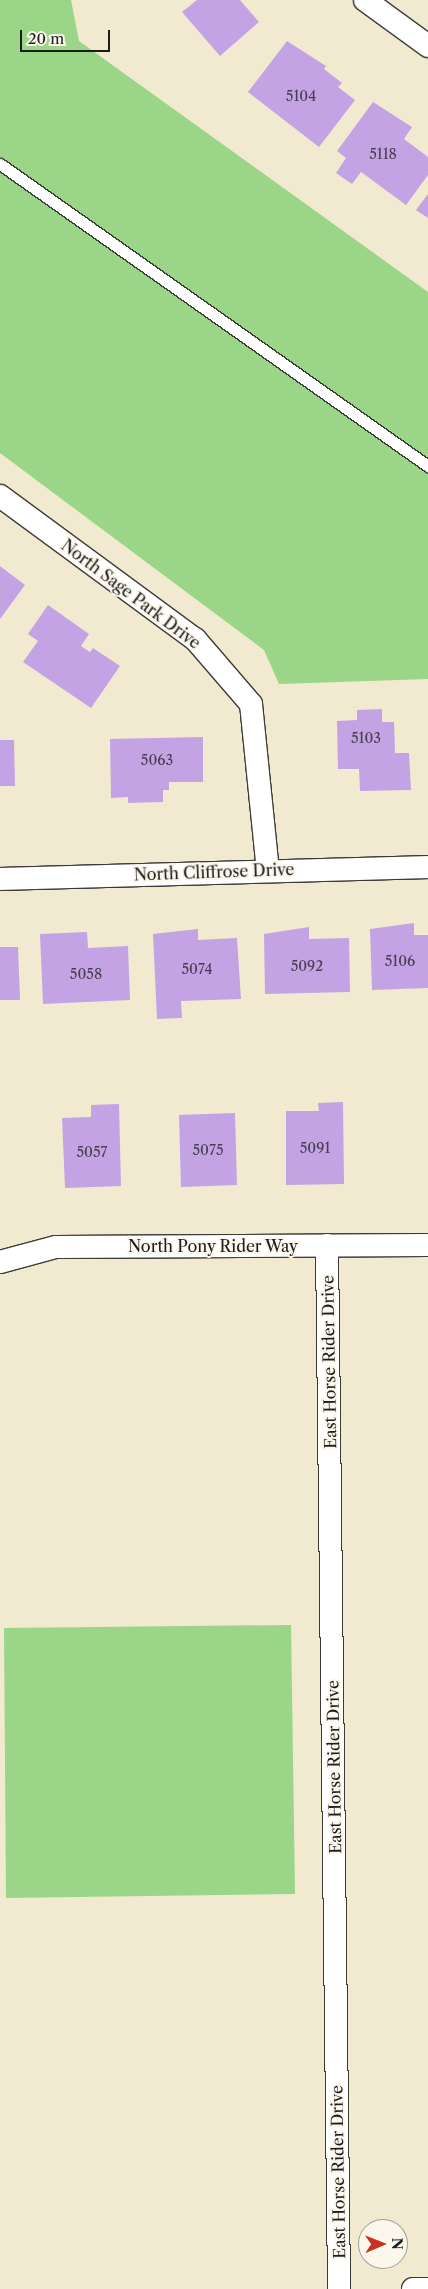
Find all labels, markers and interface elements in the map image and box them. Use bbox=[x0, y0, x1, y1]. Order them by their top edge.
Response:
scale bar bbox=[22, 20, 112, 52]
text: 20 m bbox=[28, 29, 64, 48]
house number: 5104 bbox=[286, 88, 316, 104]
house number: 5118 bbox=[369, 146, 397, 162]
street label: North Sage Park Drive bbox=[58, 535, 204, 653]
house number: 5103 bbox=[351, 730, 381, 746]
house number: 5063 bbox=[141, 752, 173, 768]
street label: North Cliffrose Drive bbox=[134, 860, 294, 884]
house number: 5106 bbox=[385, 953, 415, 969]
house number: 5092 bbox=[291, 958, 323, 974]
house number: 5074 bbox=[181, 961, 213, 977]
house number: 5058 bbox=[70, 966, 102, 982]
house number: 5091 bbox=[300, 1140, 330, 1156]
house number: 5075 bbox=[193, 1142, 223, 1158]
house number: 5057 bbox=[77, 1144, 107, 1160]
street label: North Pony Rider Way bbox=[127, 1236, 299, 1256]
street label: East Horse Rider Drive bbox=[318, 1275, 340, 1449]
street label: East Horse Rider Drive bbox=[323, 1680, 345, 1854]
street label: East Horse Rider Drive bbox=[327, 2085, 349, 2259]
north arrow bbox=[358, 2219, 408, 2269]
text: N bbox=[388, 2238, 406, 2250]

